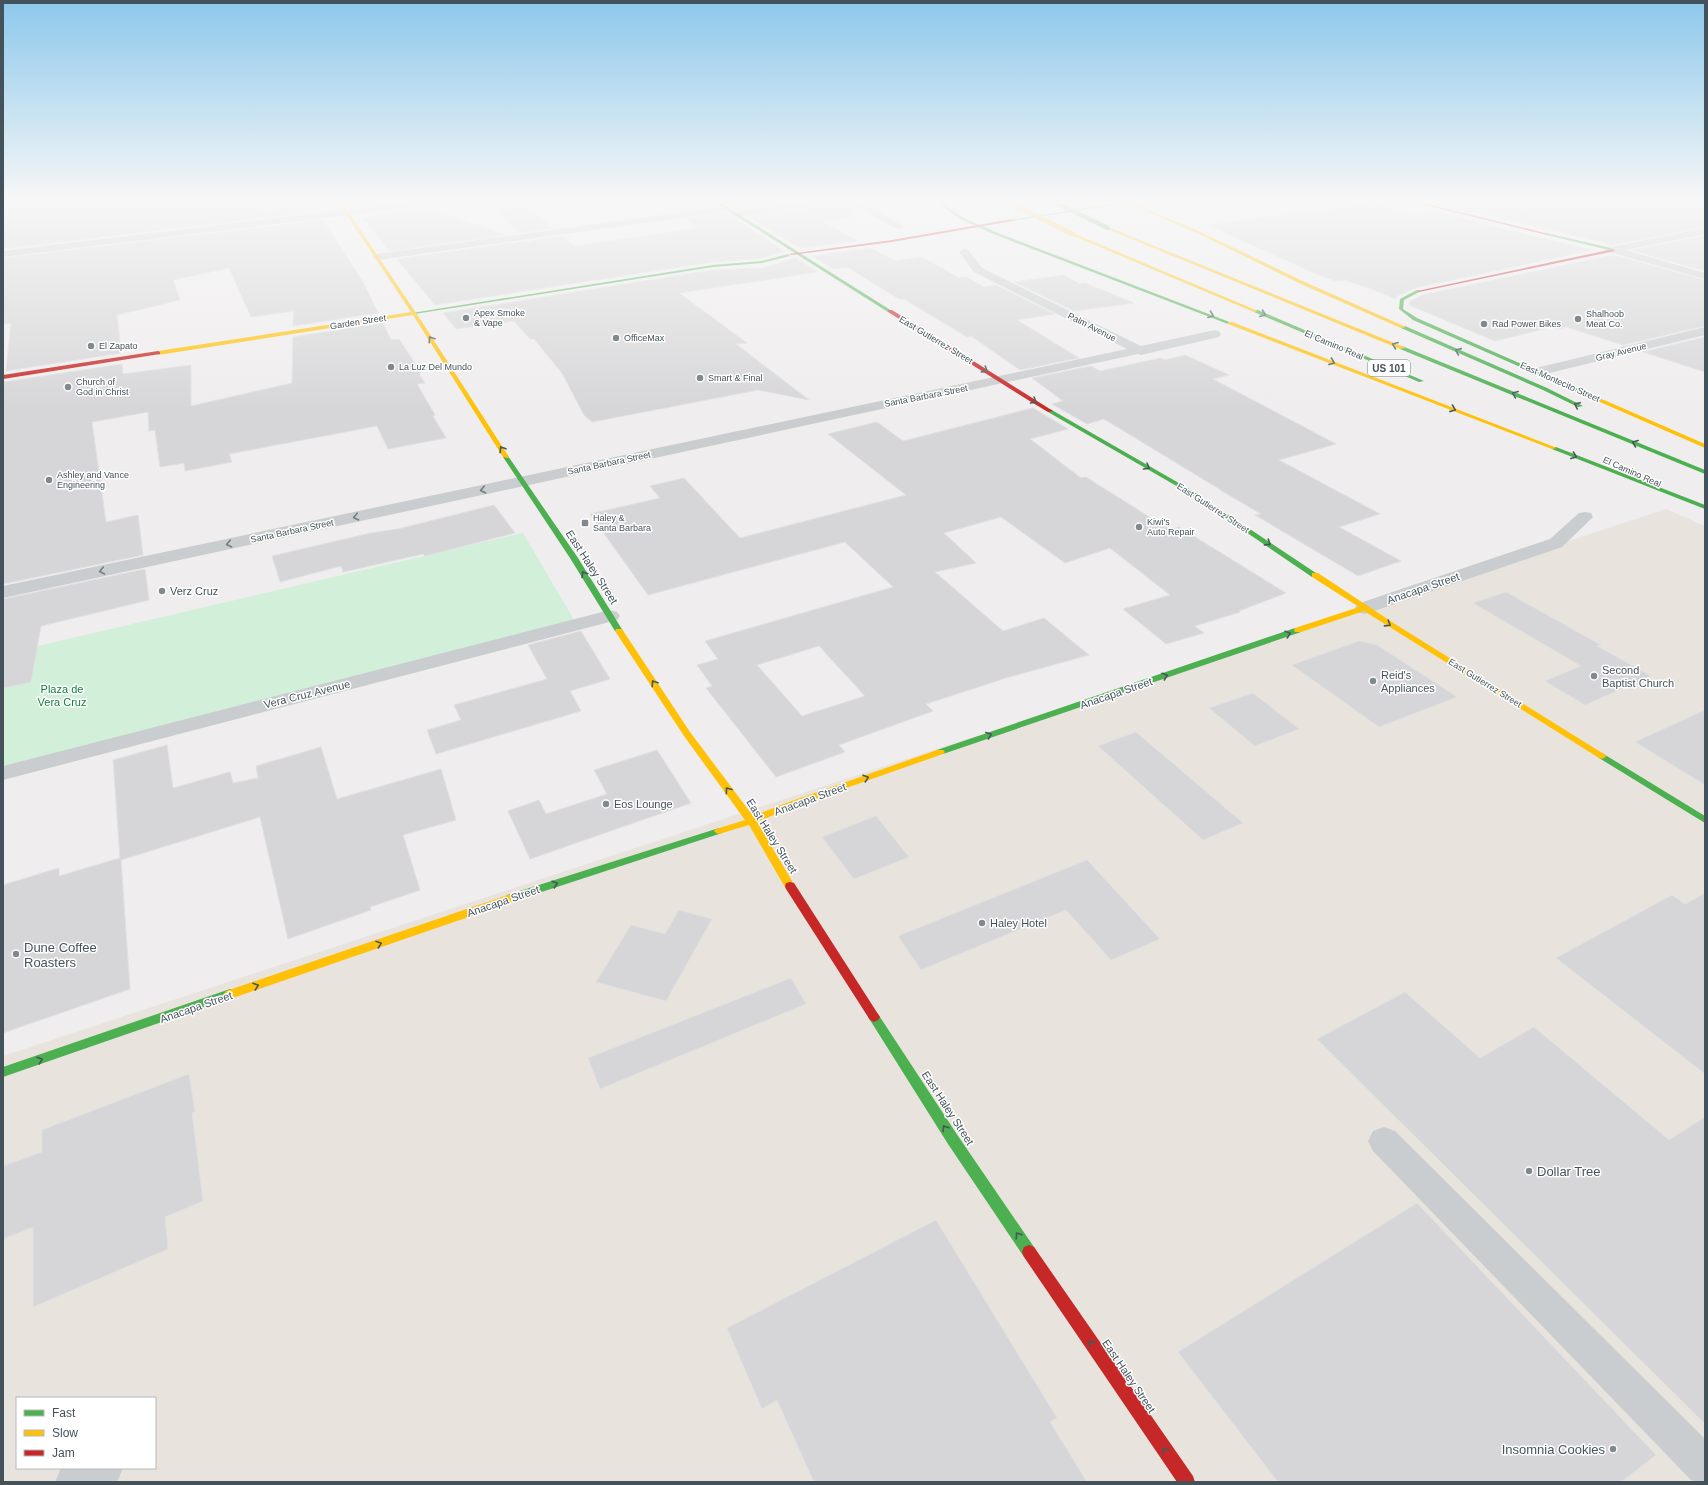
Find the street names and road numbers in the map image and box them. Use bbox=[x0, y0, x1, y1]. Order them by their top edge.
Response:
street label: Palm Avenue bbox=[1066, 311, 1118, 343]
street label: Garden Street bbox=[329, 313, 387, 331]
street label: East Gutierrez Street bbox=[897, 314, 975, 366]
street label: El Camino Real bbox=[1303, 328, 1365, 362]
street label: Gray Avenue bbox=[1595, 341, 1647, 363]
road number: US 101 bbox=[1368, 360, 1410, 376]
street label: East Montecito Street bbox=[1519, 360, 1602, 404]
street label: Santa Barbara Street bbox=[884, 383, 969, 409]
street label: Santa Barbara Street bbox=[567, 449, 652, 477]
street label: El Camino Real bbox=[1601, 455, 1663, 489]
street label: East Gutierrez Street bbox=[1175, 481, 1251, 535]
street label: Santa Barbara Street bbox=[250, 517, 335, 545]
street label: East Haley Street bbox=[564, 528, 620, 606]
street label: Anacapa Street bbox=[1385, 570, 1461, 606]
street label: East Gutierrez Street bbox=[1447, 656, 1524, 710]
street label: Anacapa Street bbox=[1078, 675, 1154, 711]
street label: Vera Cruz Avenue bbox=[263, 677, 351, 711]
street label: Anacapa Street bbox=[772, 780, 848, 818]
street label: East Haley Street bbox=[744, 797, 800, 875]
street label: Anacapa Street bbox=[465, 883, 541, 919]
street label: Anacapa Street bbox=[158, 989, 234, 1025]
street label: East Haley Street bbox=[920, 1069, 976, 1147]
street label: East Haley Street bbox=[1100, 1337, 1158, 1415]

